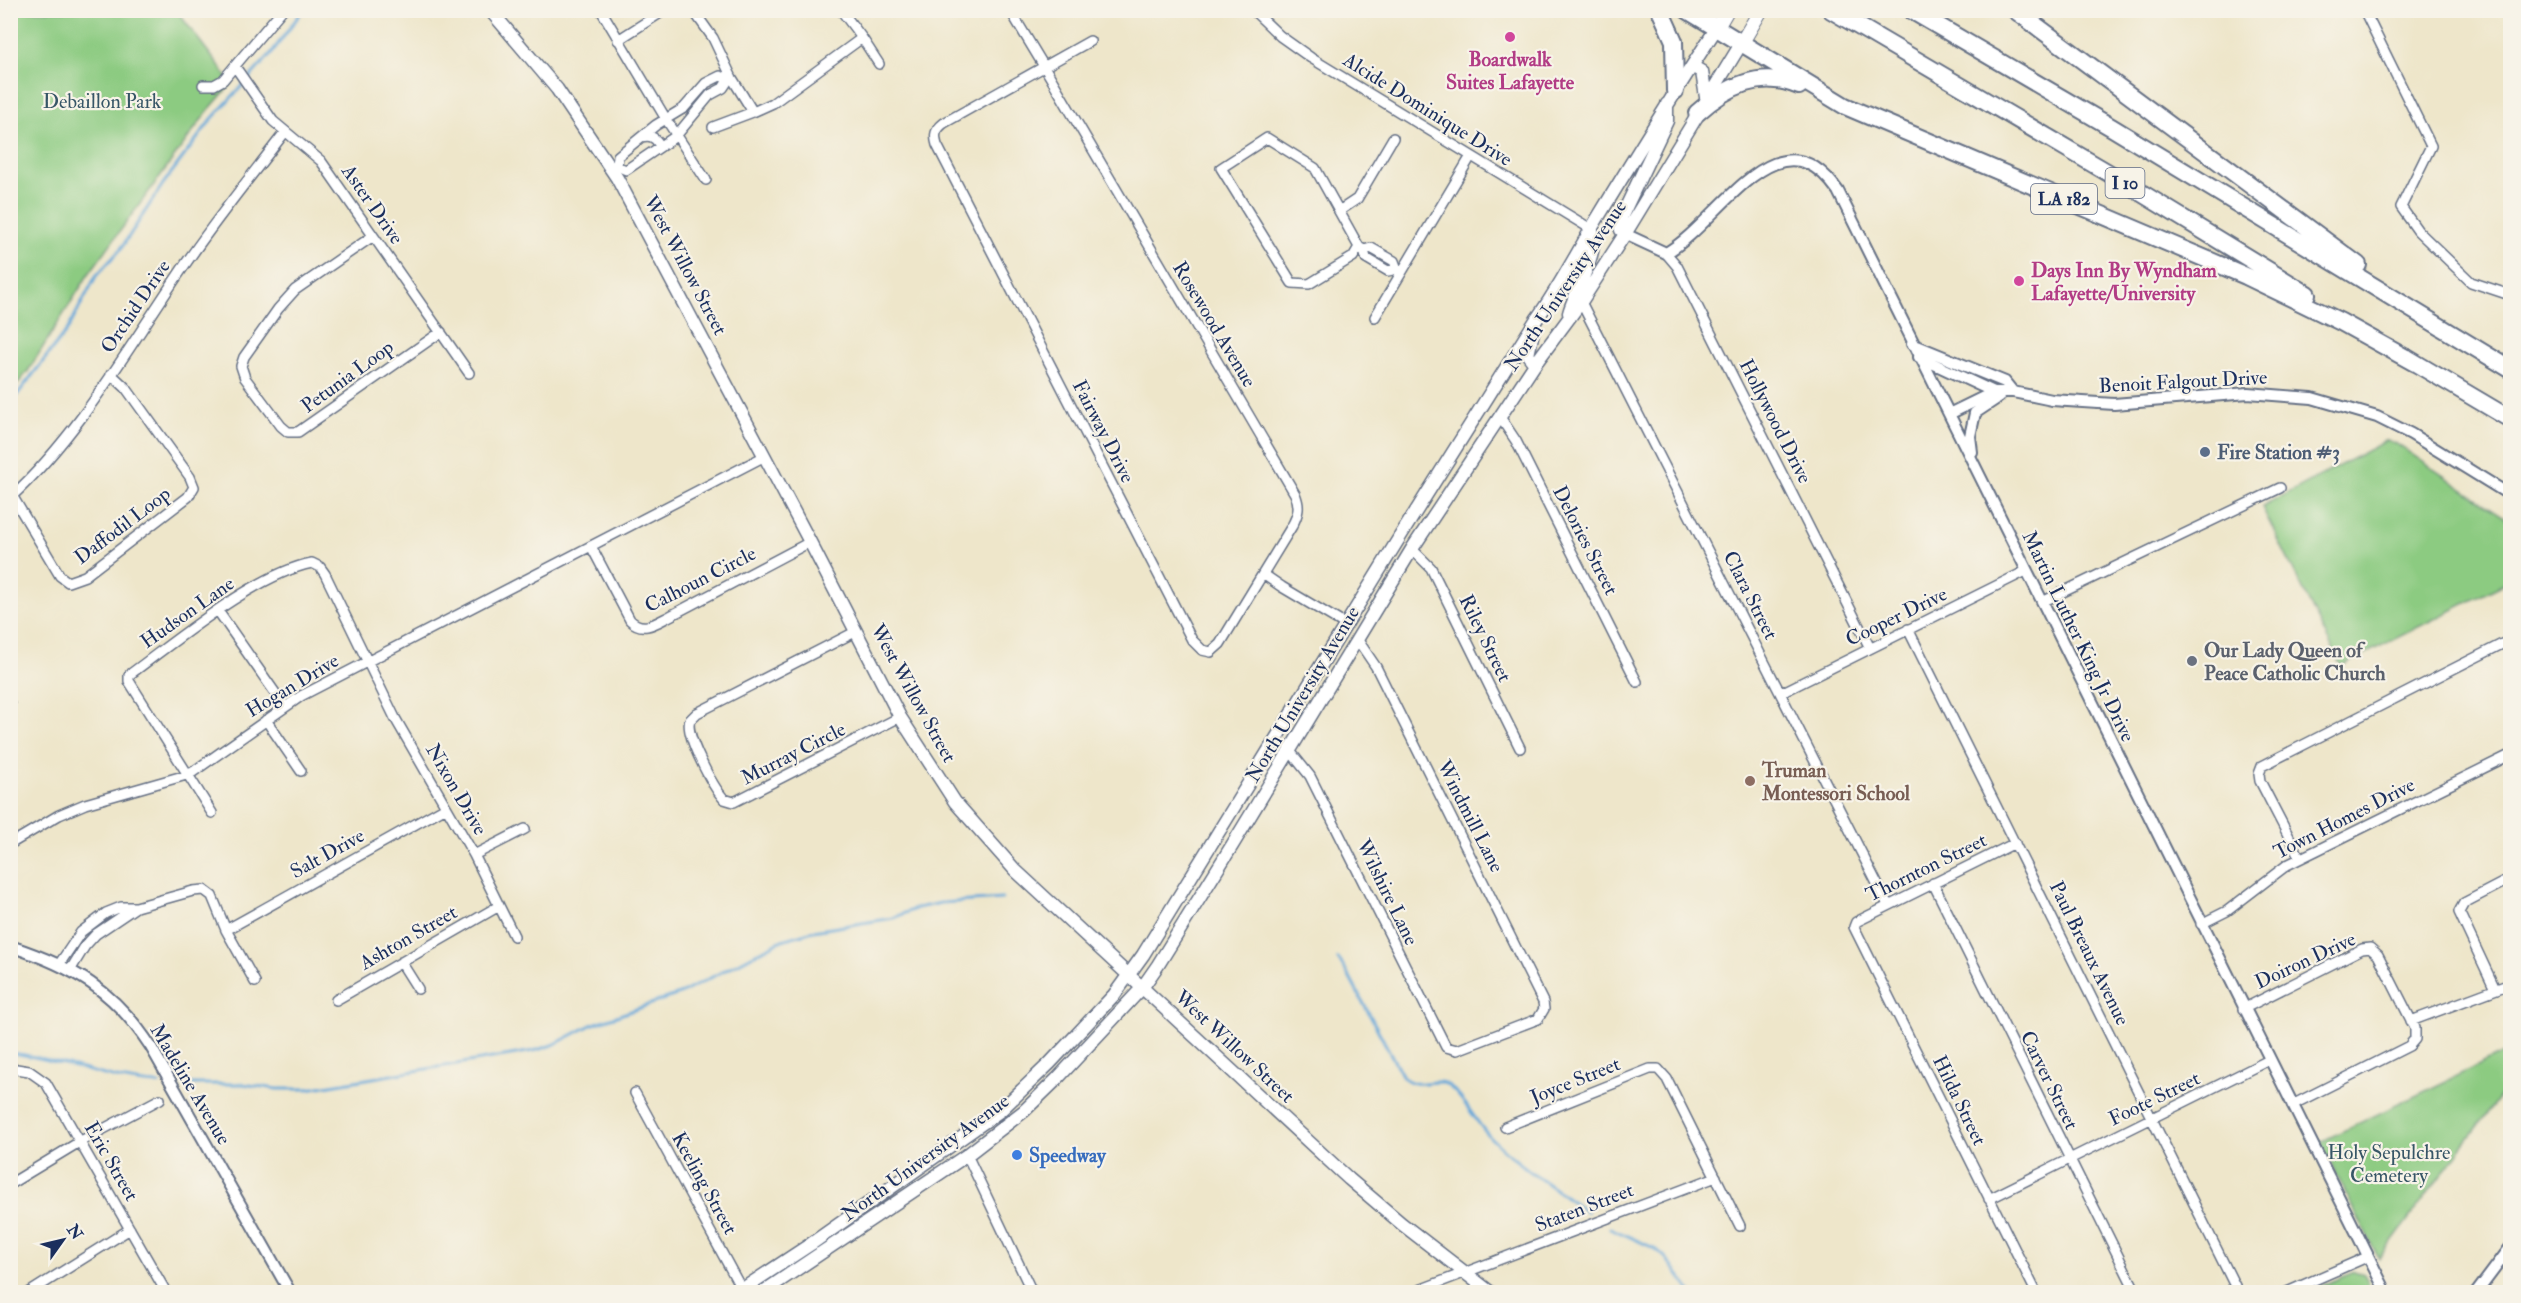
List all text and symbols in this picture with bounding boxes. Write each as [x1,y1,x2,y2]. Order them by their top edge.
marker: Boardwalk Suites Lafayette [1503,30,1517,44]
street label: Alcide Dominique Drive [1338,47,1517,172]
place label: Boardwalk Suites Lafayette [1446,47,1575,96]
park label: Debaillon Park [43,89,162,114]
street label: Aster Drive [335,159,409,249]
road number: I 10 [2106,168,2144,198]
road number: LA 182 [2031,184,2097,214]
street label: West Willow Street [638,190,733,340]
street label: North University Avenue [1499,195,1632,376]
street label: Orchid Drive [95,255,176,358]
street label: Rosewood Avenue [1167,257,1262,392]
place label: Days Inn By Wyndham Lafayette/University [2031,258,2217,307]
marker: Days Inn By Wyndham Lafayette/University [2012,274,2026,288]
street label: Petunia Loop [296,334,399,419]
street label: Hollywood Drive [1734,355,1818,487]
street label: Benoit Falgout Drive [2098,365,2268,398]
street label: Fairway Drive [1067,376,1140,487]
place label: Fire Station #3 [2217,440,2340,465]
marker: Fire Station #3 [2198,445,2212,459]
street label: Daffodil Loop [69,481,176,570]
street label: Delories Street [1547,481,1624,600]
street label: Martin Luther King Jr Drive [2017,527,2141,746]
street label: Calhoun Circle [640,541,760,618]
street label: Clara Street [1718,547,1784,644]
street label: Hudson Lane [136,571,239,654]
street label: Cooper Drive [1841,581,1951,653]
street label: Riley Street [1454,590,1518,687]
street label: North University Avenue [1240,602,1365,787]
street label: West Willow Street [865,619,962,767]
place label: Our Lady Queen of Peace Catholic Church [2204,638,2386,686]
street label: Hogan Drive [241,648,343,723]
marker: Our Lady Queen of Peace Catholic Church [2185,654,2199,668]
street label: Murray Circle [737,716,850,790]
street label: Nixon Drive [420,739,493,840]
street label: Windmill Lane [1431,755,1509,876]
place label: Truman Montessori School [1761,758,1911,806]
street label: Town Homes Drive [2269,772,2419,865]
marker: Truman Montessori School [1743,774,1757,788]
street label: Salt Drive [286,823,369,884]
street label: Thornton Street [1862,827,1991,907]
street label: Wilshire Lane [1351,834,1424,949]
street label: Paul Breaux Avenue [2044,877,2135,1029]
street label: Ashton Street [354,899,462,976]
street label: Doiron Drive [2251,926,2360,995]
street label: West Willow Street [1169,984,1300,1109]
street label: Madeline Avenue [145,1019,237,1149]
street label: Carver Street [2015,1027,2084,1134]
street label: Joyce Street [1526,1051,1624,1110]
street label: Hilda Street [1927,1051,1992,1150]
street label: Foote Street [2104,1065,2204,1131]
street label: North University Avenue [837,1088,1014,1227]
street label: Eric Street [79,1117,145,1206]
street label: Keeling Street [666,1128,743,1239]
park label: Holy Sepulchre Cemetery [2328,1140,2450,1188]
place label: Speedway [1029,1143,1107,1169]
marker: Speedway [1010,1148,1024,1162]
street label: Staten Street [1531,1177,1637,1238]
north arrow [33,1210,93,1270]
text: N [62,1220,87,1244]

